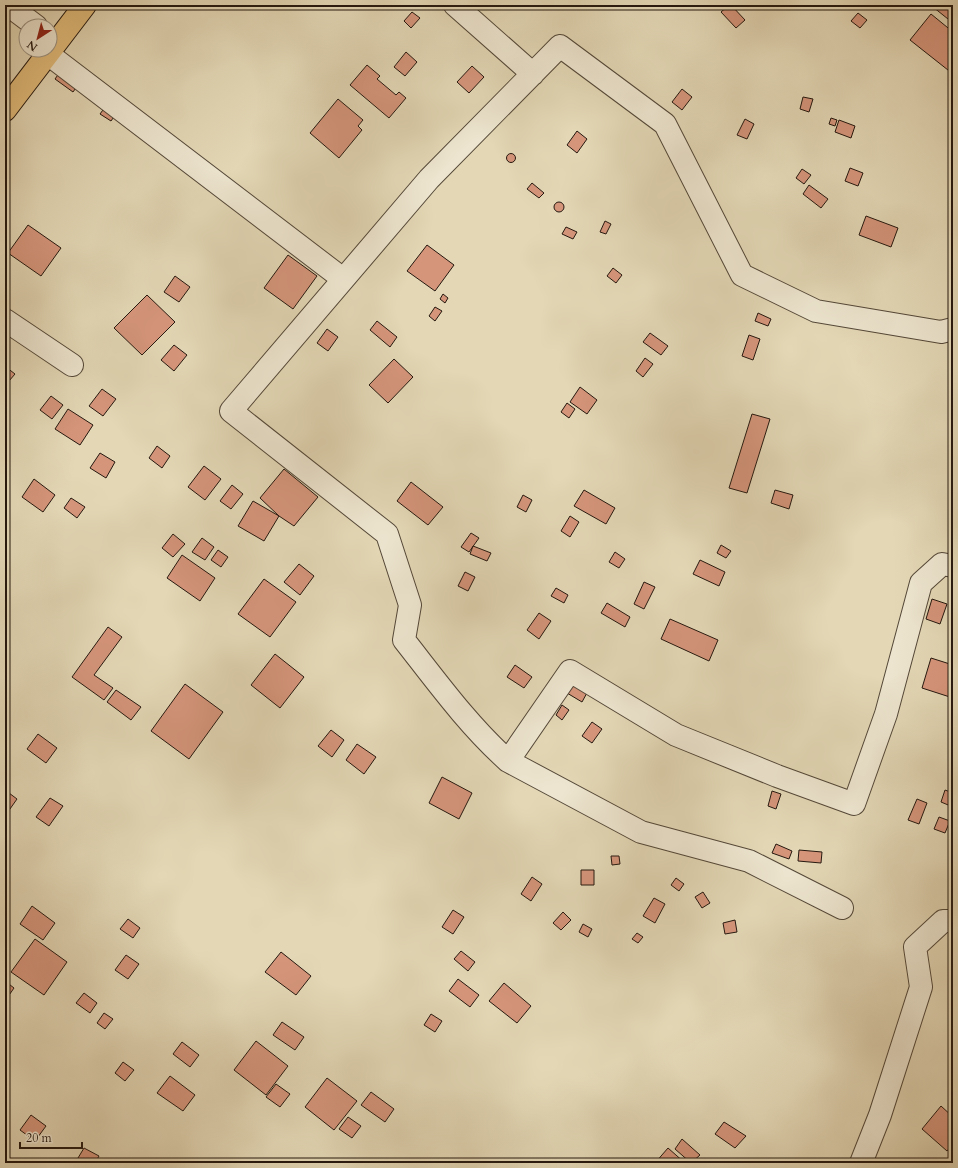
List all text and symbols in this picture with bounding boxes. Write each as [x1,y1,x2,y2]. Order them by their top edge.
north arrow [18,18,58,58]
text: N [24,37,41,55]
scale bar [20,1124,82,1150]
text: 20 m [26,1130,53,1146]

